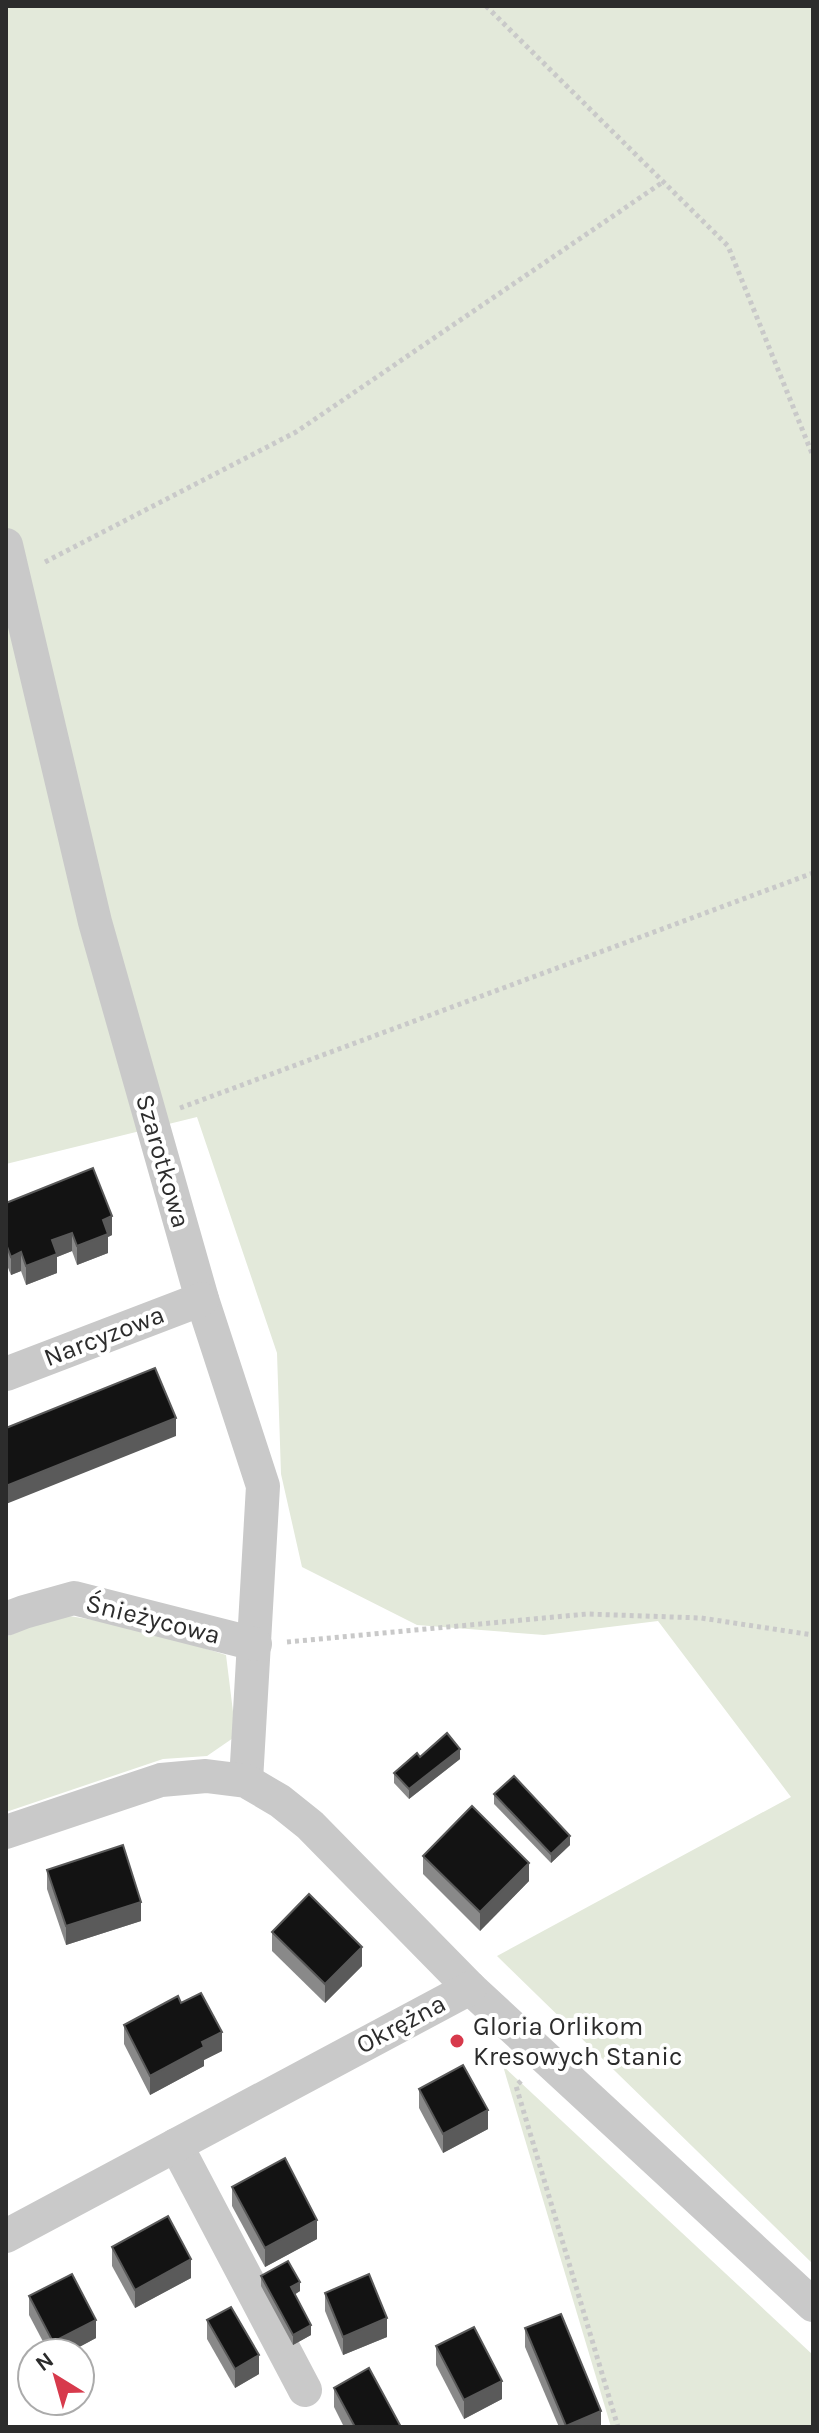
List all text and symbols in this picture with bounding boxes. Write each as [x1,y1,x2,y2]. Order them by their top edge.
street label: Szarotkowa [129,1091,197,1231]
street label: Narcyzowa [39,1299,169,1373]
street label: Śnieżycowa [82,1586,224,1651]
street label: Okrężna [351,1988,451,2060]
place label: Gloria Orlikom Kresowych Stanic [473,2011,682,2072]
marker: Gloria Orlikom Kresowych Stanic [448,2032,466,2050]
north arrow [16,2337,96,2417]
text: N [30,2347,59,2377]

